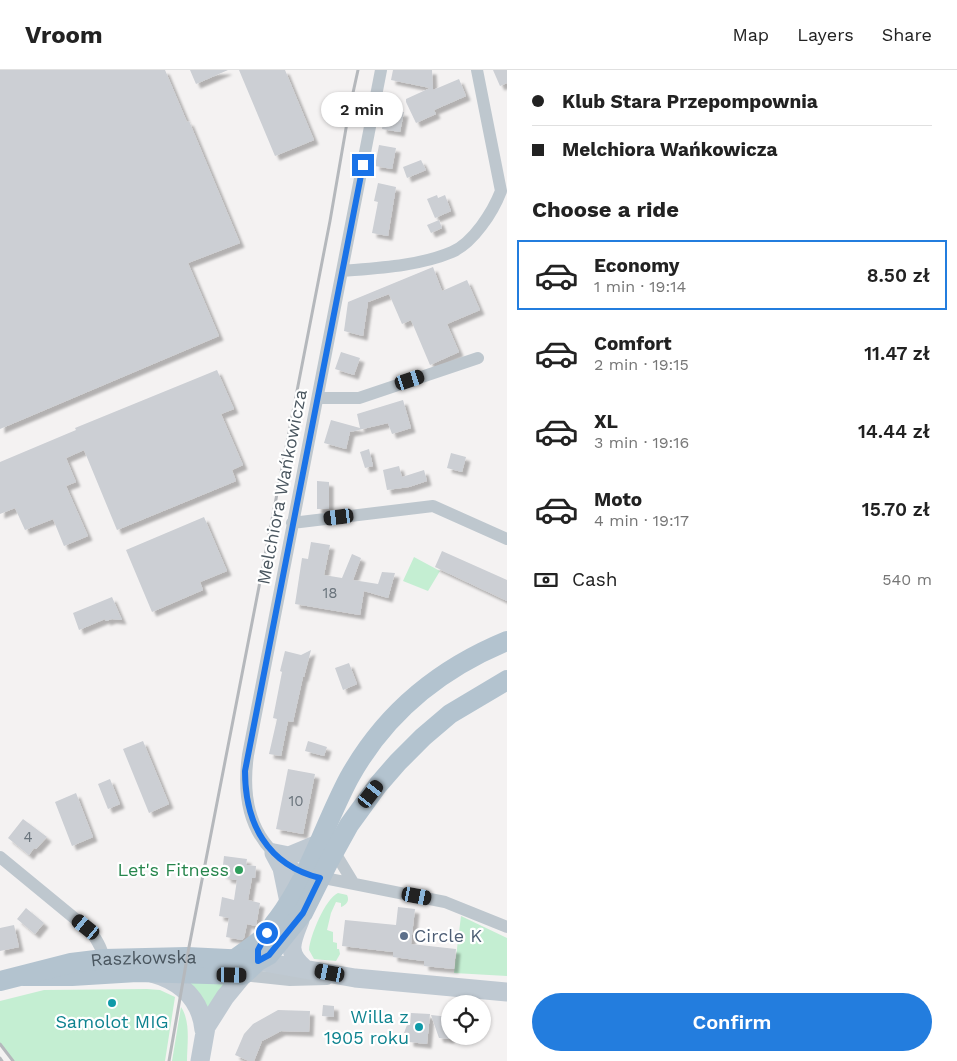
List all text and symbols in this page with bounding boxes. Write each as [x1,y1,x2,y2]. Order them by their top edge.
text: Vroom [25,21,103,49]
text: Map [732,24,769,45]
text: Layers [797,24,854,45]
text: Share [882,24,932,45]
text: Klub Stara Przepompownia [562,90,818,113]
callout: 2 min [322,92,404,128]
text: 2 min [340,100,384,119]
text: Melchiora Wańkowicza [562,138,778,161]
route end [352,154,374,176]
text: Choose a ride [532,197,679,222]
icon: car [534,253,579,298]
text: Economy [594,254,679,277]
text: 8.50 zł [867,264,930,287]
text: 1 min · 19:14 [594,277,686,296]
icon: car [534,331,579,376]
text: Comfort [594,332,672,355]
text: 11.47 zł [864,342,930,365]
text: 2 min · 19:15 [594,355,689,374]
car [393,368,426,392]
street label: Melchiora Wańkowicza [252,387,311,586]
icon: car [534,409,579,454]
text: XL [594,410,618,433]
text: 14.44 zł [858,420,930,443]
text: 3 min · 19:16 [594,433,689,452]
icon: car [534,487,579,532]
text: Moto [594,488,642,511]
text: 15.70 zł [862,498,930,521]
car [323,508,354,526]
text: 4 min · 19:17 [594,511,689,530]
icon: cash [532,566,560,594]
text: Cash [572,568,618,591]
text: 540 m [882,570,932,589]
house number: 18 [322,584,338,602]
car [355,778,386,810]
house number: 10 [288,792,304,810]
house number: 4 [23,828,33,846]
place label: Let's Fitness [117,859,229,880]
marker: Let's Fitness [233,864,245,876]
car [400,886,433,906]
car [69,912,102,942]
route start [256,922,278,944]
place label: Circle K [414,925,482,946]
marker: Circle K [398,930,410,942]
street label: Raszkowska [89,946,197,971]
car [313,963,346,983]
car [216,967,247,983]
button: Confirm [532,993,932,1051]
map controls [441,995,491,1045]
button: locate [441,995,491,1045]
marker: Samolot MIG [106,997,118,1009]
place label: Willa z 1905 roku [324,1006,409,1048]
place label: Samolot MIG [55,1011,169,1032]
marker: Willa z 1905 roku [413,1021,425,1033]

